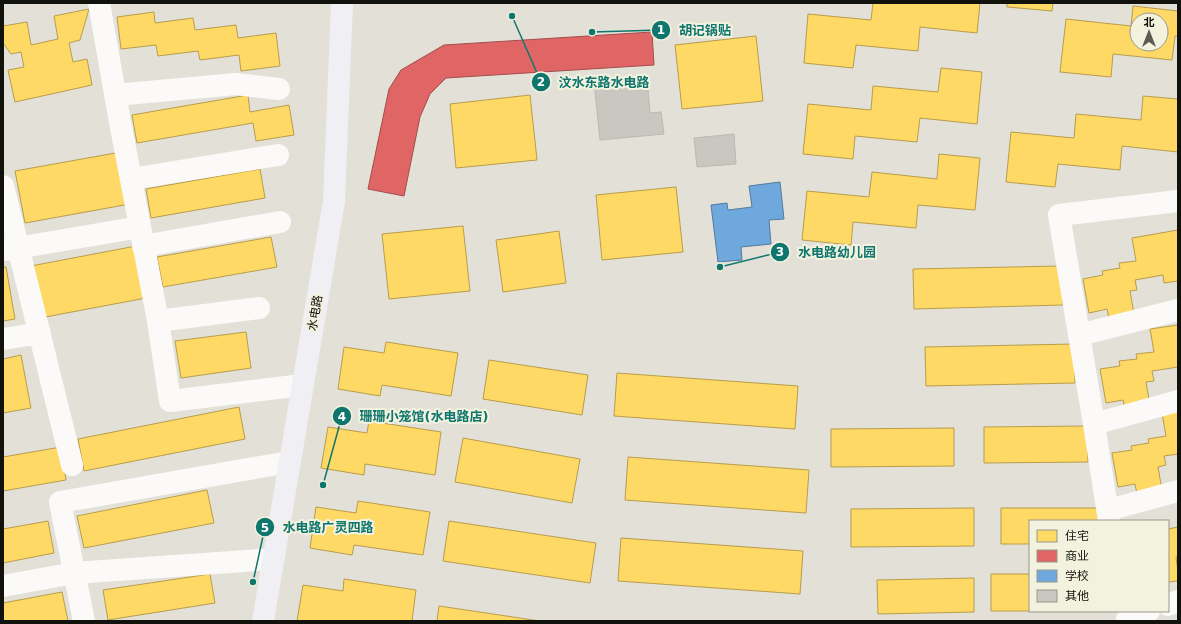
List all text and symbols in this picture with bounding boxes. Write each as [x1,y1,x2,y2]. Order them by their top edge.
north arrow [1129,12,1169,52]
text: 北 [1144,16,1155,29]
callout: 胡记锅贴 [651,18,739,43]
text: 1 [657,23,665,37]
text: 胡记锅贴 [679,23,731,38]
callout: 汶水东路水电路 [531,70,658,95]
text: 2 [537,75,545,89]
text: 汶水东路水电路 [558,75,650,90]
callout: 水电路幼儿园 [770,240,884,265]
text: 3 [776,245,784,259]
text: 水电路幼儿园 [798,245,876,260]
street label: 水电路 [305,294,325,332]
callout: 珊珊小笼馆(水电路店) [332,404,497,429]
text: 珊珊小笼馆(水电路店) [360,409,488,424]
text: 4 [338,410,346,424]
callout: 水电路广灵四路 [255,515,382,540]
text: 水电路广灵四路 [282,520,374,535]
legend [1029,520,1169,612]
text: 5 [261,521,269,535]
text: 住宅 [1065,529,1089,543]
text: 商业 [1065,549,1089,563]
text: 学校 [1065,569,1089,583]
text: 其他 [1065,589,1089,603]

